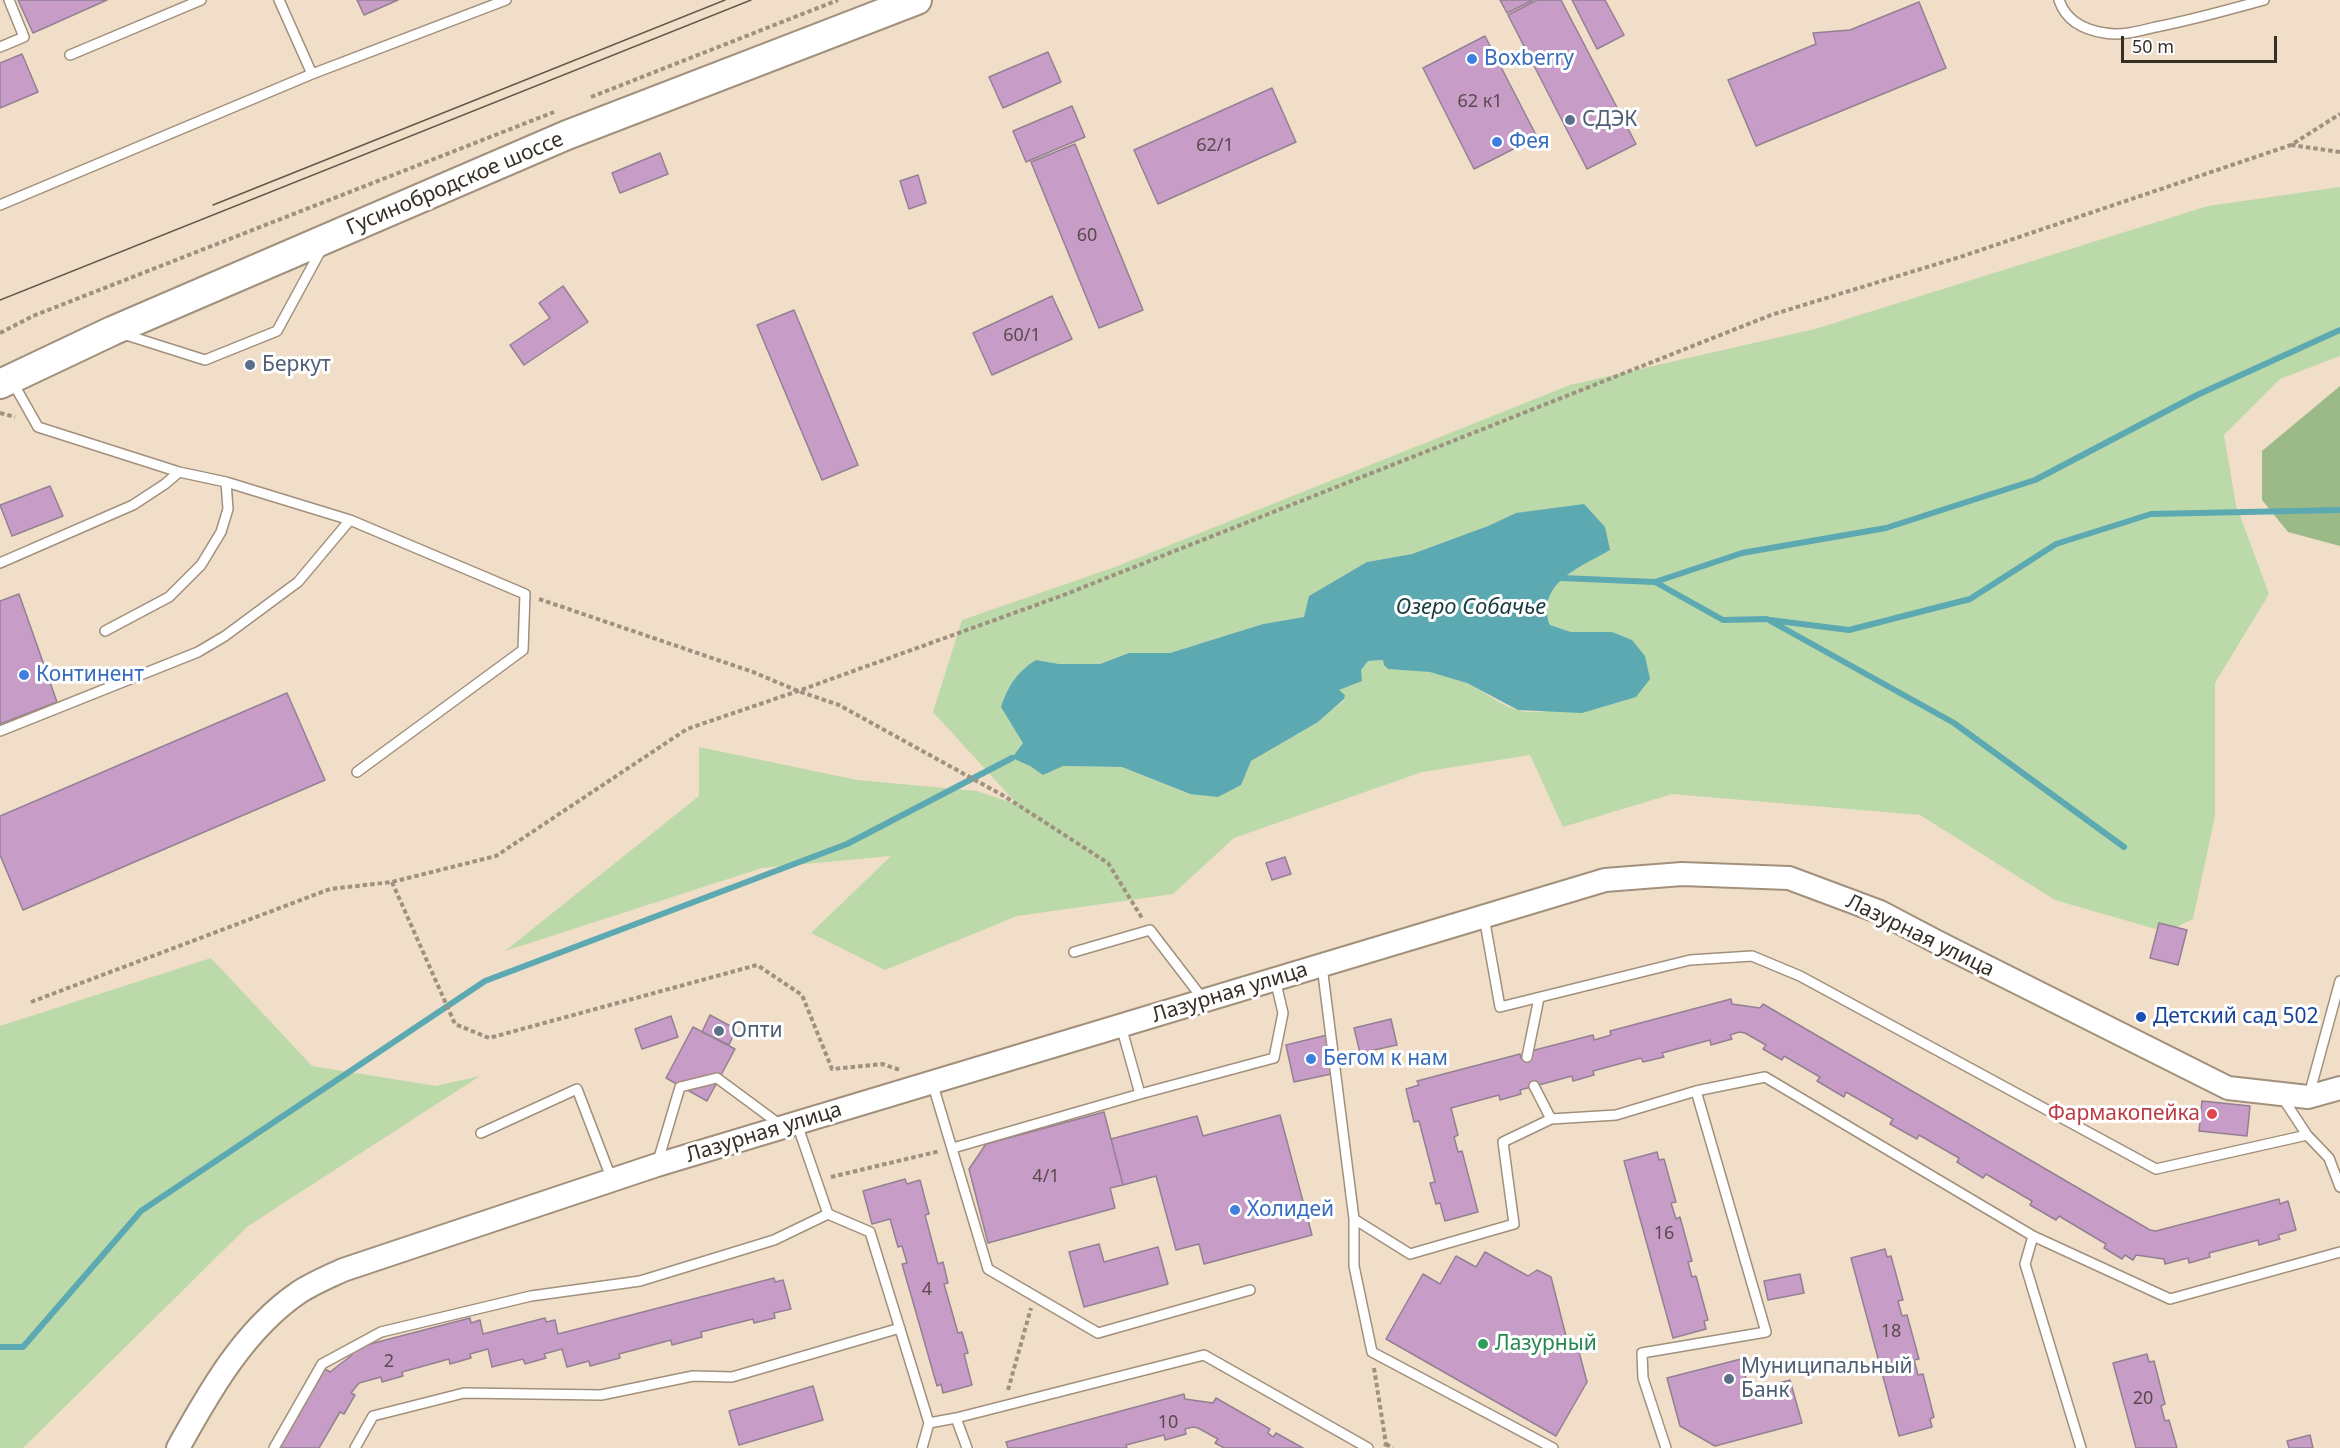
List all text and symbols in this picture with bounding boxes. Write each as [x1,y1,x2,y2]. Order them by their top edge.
scale bar [2124,24,2280,62]
text: 50 m [2132,34,2174,58]
place label: Boxberry [1484,46,1574,72]
marker: Boxberry [1465,52,1479,66]
house number: 62 к1 [1457,91,1503,113]
place label: СДЭК [1582,107,1637,133]
marker: СДЭК [1563,113,1577,127]
street label: Гусинобродское шоссе [343,127,567,241]
place label: Фея [1509,129,1550,155]
house number: 62/1 [1196,135,1234,157]
marker: Фея [1490,135,1504,149]
house number: 60 [1077,225,1097,247]
house number: 60/1 [1003,325,1041,347]
place label: Беркут [262,352,331,378]
marker: Беркут [243,358,257,372]
water label: Озеро Собачье [1396,595,1546,621]
place label: Континент [36,662,144,688]
marker: Континент [17,668,31,682]
street label: Лазурная улица [1842,889,1998,983]
street label: Лазурная улица [1149,957,1311,1029]
place label: Детский сад 502 [2153,1004,2319,1030]
marker: Детский сад 502 [2134,1010,2148,1024]
place label: Опти [731,1018,783,1044]
marker: Опти [712,1024,726,1038]
place label: Бегом к нам [1323,1046,1448,1072]
marker: Бегом к нам [1304,1052,1318,1066]
street label: Лазурная улица [683,1097,845,1169]
place label: Фармакопейка [2048,1101,2200,1127]
marker: Фармакопейка [2205,1107,2219,1121]
house number: 4/1 [1032,1166,1060,1188]
place label: Холидей [1247,1197,1334,1223]
marker: Холидей [1228,1203,1242,1217]
house number: 16 [1654,1223,1674,1245]
house number: 4 [922,1279,932,1301]
house number: 18 [1881,1321,1901,1343]
place label: Лазурный [1495,1331,1597,1357]
marker: Лазурный [1476,1337,1490,1351]
house number: 2 [384,1351,394,1373]
place label: Муниципальный Банк [1741,1354,1913,1404]
marker: Муниципальный Банк [1722,1372,1736,1386]
house number: 20 [2133,1388,2153,1410]
house number: 10 [1158,1412,1178,1434]

